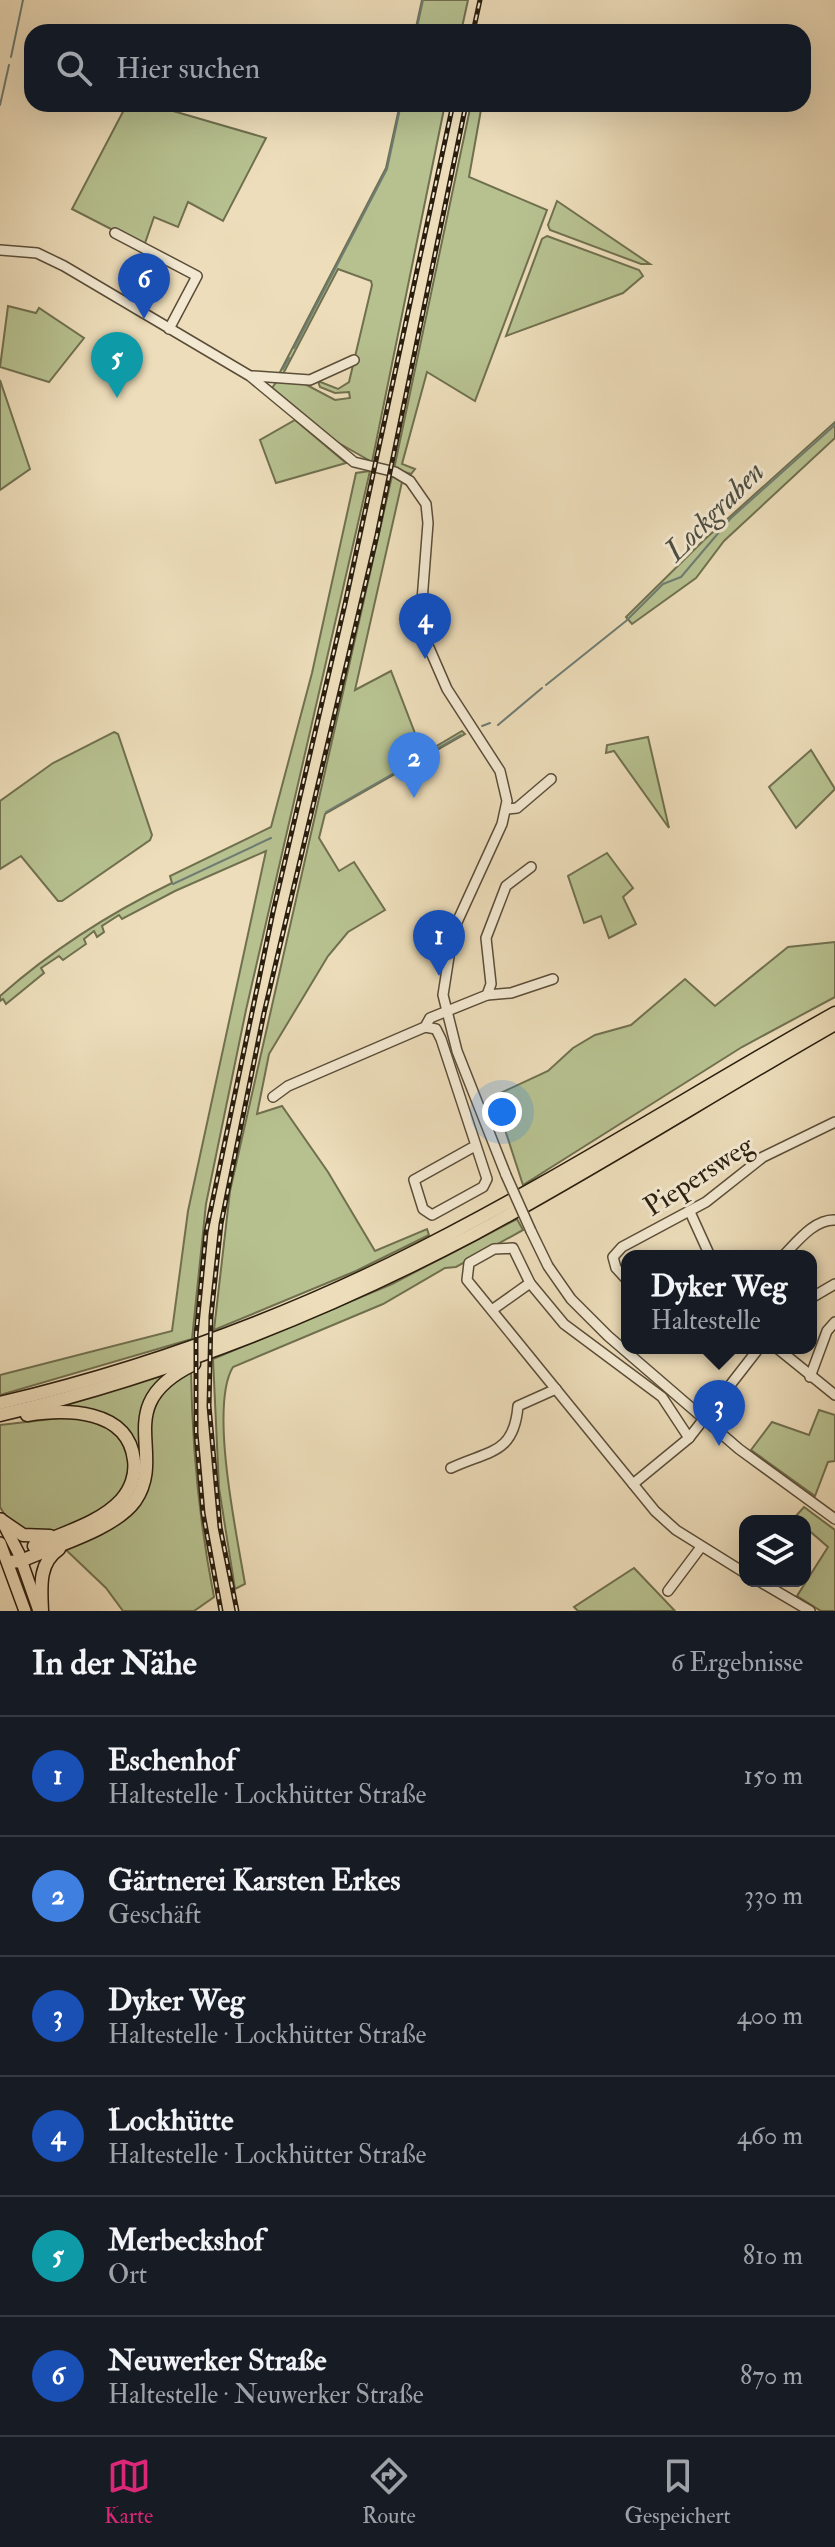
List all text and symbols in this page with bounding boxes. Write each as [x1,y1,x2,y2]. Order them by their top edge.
search box [24,24,811,112]
icon: search [52,46,96,90]
text: Hier suchen [116,50,260,87]
pin: 6 [118,253,170,319]
pin: 5 [91,332,143,398]
water label: Lockgraben [656,454,772,570]
pin: 4 [399,593,451,659]
pin: 2 [388,732,440,798]
pin: 1 [413,910,465,976]
your location [482,1092,522,1132]
street label: Piepersweg [637,1127,761,1225]
popup [621,1250,817,1354]
text: Dyker Weg [651,1268,787,1305]
text: Haltestelle [651,1305,761,1337]
pin: 3 [693,1380,745,1446]
map controls [739,1515,811,1587]
button: layers [739,1515,811,1587]
text: In der Nähe [32,1642,197,1685]
text: 6 Ergebnisse [671,1647,803,1679]
text: Eschenhof [108,1742,236,1779]
text: 1 [53,1760,63,1792]
text: 150 m [744,1760,803,1792]
text: Haltestelle · Lockhütter Straße [108,1779,426,1811]
text: Gärtnerei Karsten Erkes [108,1862,401,1899]
text: 2 [51,1880,65,1912]
text: 330 m [744,1880,803,1912]
text: Geschäft [108,1899,201,1931]
text: Dyker Weg [108,1982,245,2019]
text: 3 [53,2000,63,2032]
text: 400 m [737,2000,803,2032]
text: Haltestelle · Lockhütter Straße [108,2019,426,2051]
text: Lockhütte [108,2102,234,2139]
text: 4 [51,2120,65,2152]
text: 460 m [737,2120,803,2152]
text: Haltestelle · Lockhütter Straße [108,2139,426,2171]
text: Merbeckshof [108,2222,264,2259]
text: 5 [52,2240,64,2272]
text: 810 m [743,2240,803,2272]
text: Ort [108,2259,147,2291]
text: Neuwerker Straße [108,2342,327,2379]
text: 6 [51,2360,65,2392]
text: 870 m [740,2360,803,2392]
text: Haltestelle · Neuwerker Straße [108,2379,424,2411]
tab: Karte [104,2454,153,2530]
tab: Route [362,2454,416,2530]
tab: Gespeichert [624,2454,731,2530]

